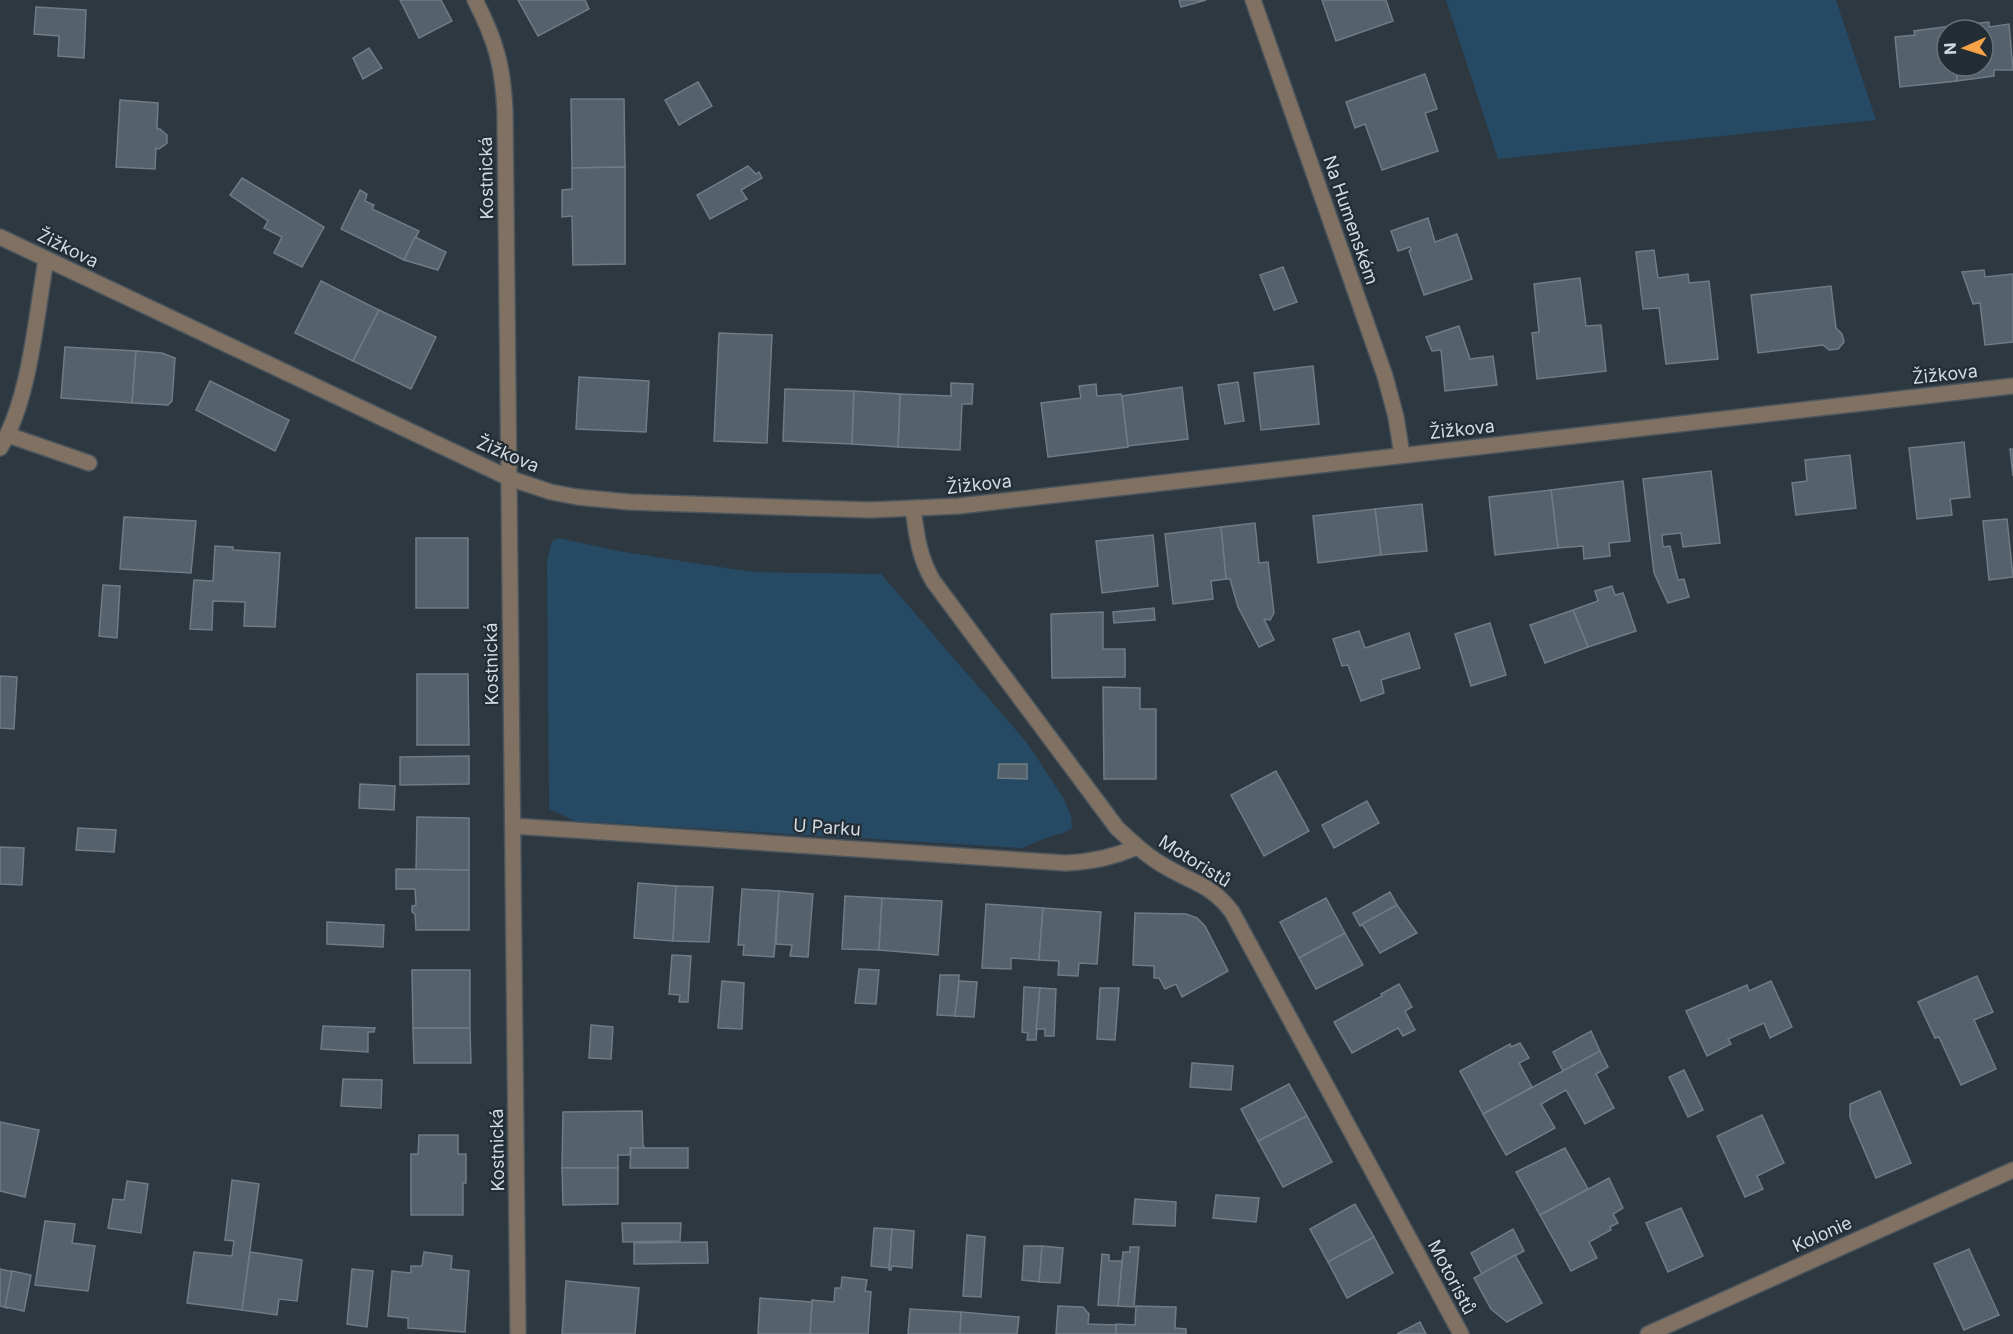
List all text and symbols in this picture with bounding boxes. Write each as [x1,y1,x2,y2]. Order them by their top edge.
north arrow [1935,18,1995,78]
text: N [1940,42,1960,55]
street label: Kostnická [475,136,497,220]
street label: Na Humenském [1319,153,1383,287]
street label: Žižkova [34,223,103,272]
street label: Žižkova [1911,359,1979,388]
street label: Žižkova [1428,414,1496,443]
street label: Žižkova [474,431,543,476]
street label: Žižkova [945,469,1013,498]
street label: Kostnická [480,622,502,706]
street label: U Parku [793,814,861,840]
street label: Motoristů [1155,831,1235,891]
street label: Kostnická [486,1108,508,1192]
street label: Kolonie [1789,1212,1855,1256]
street label: Motoristů [1424,1236,1480,1318]

